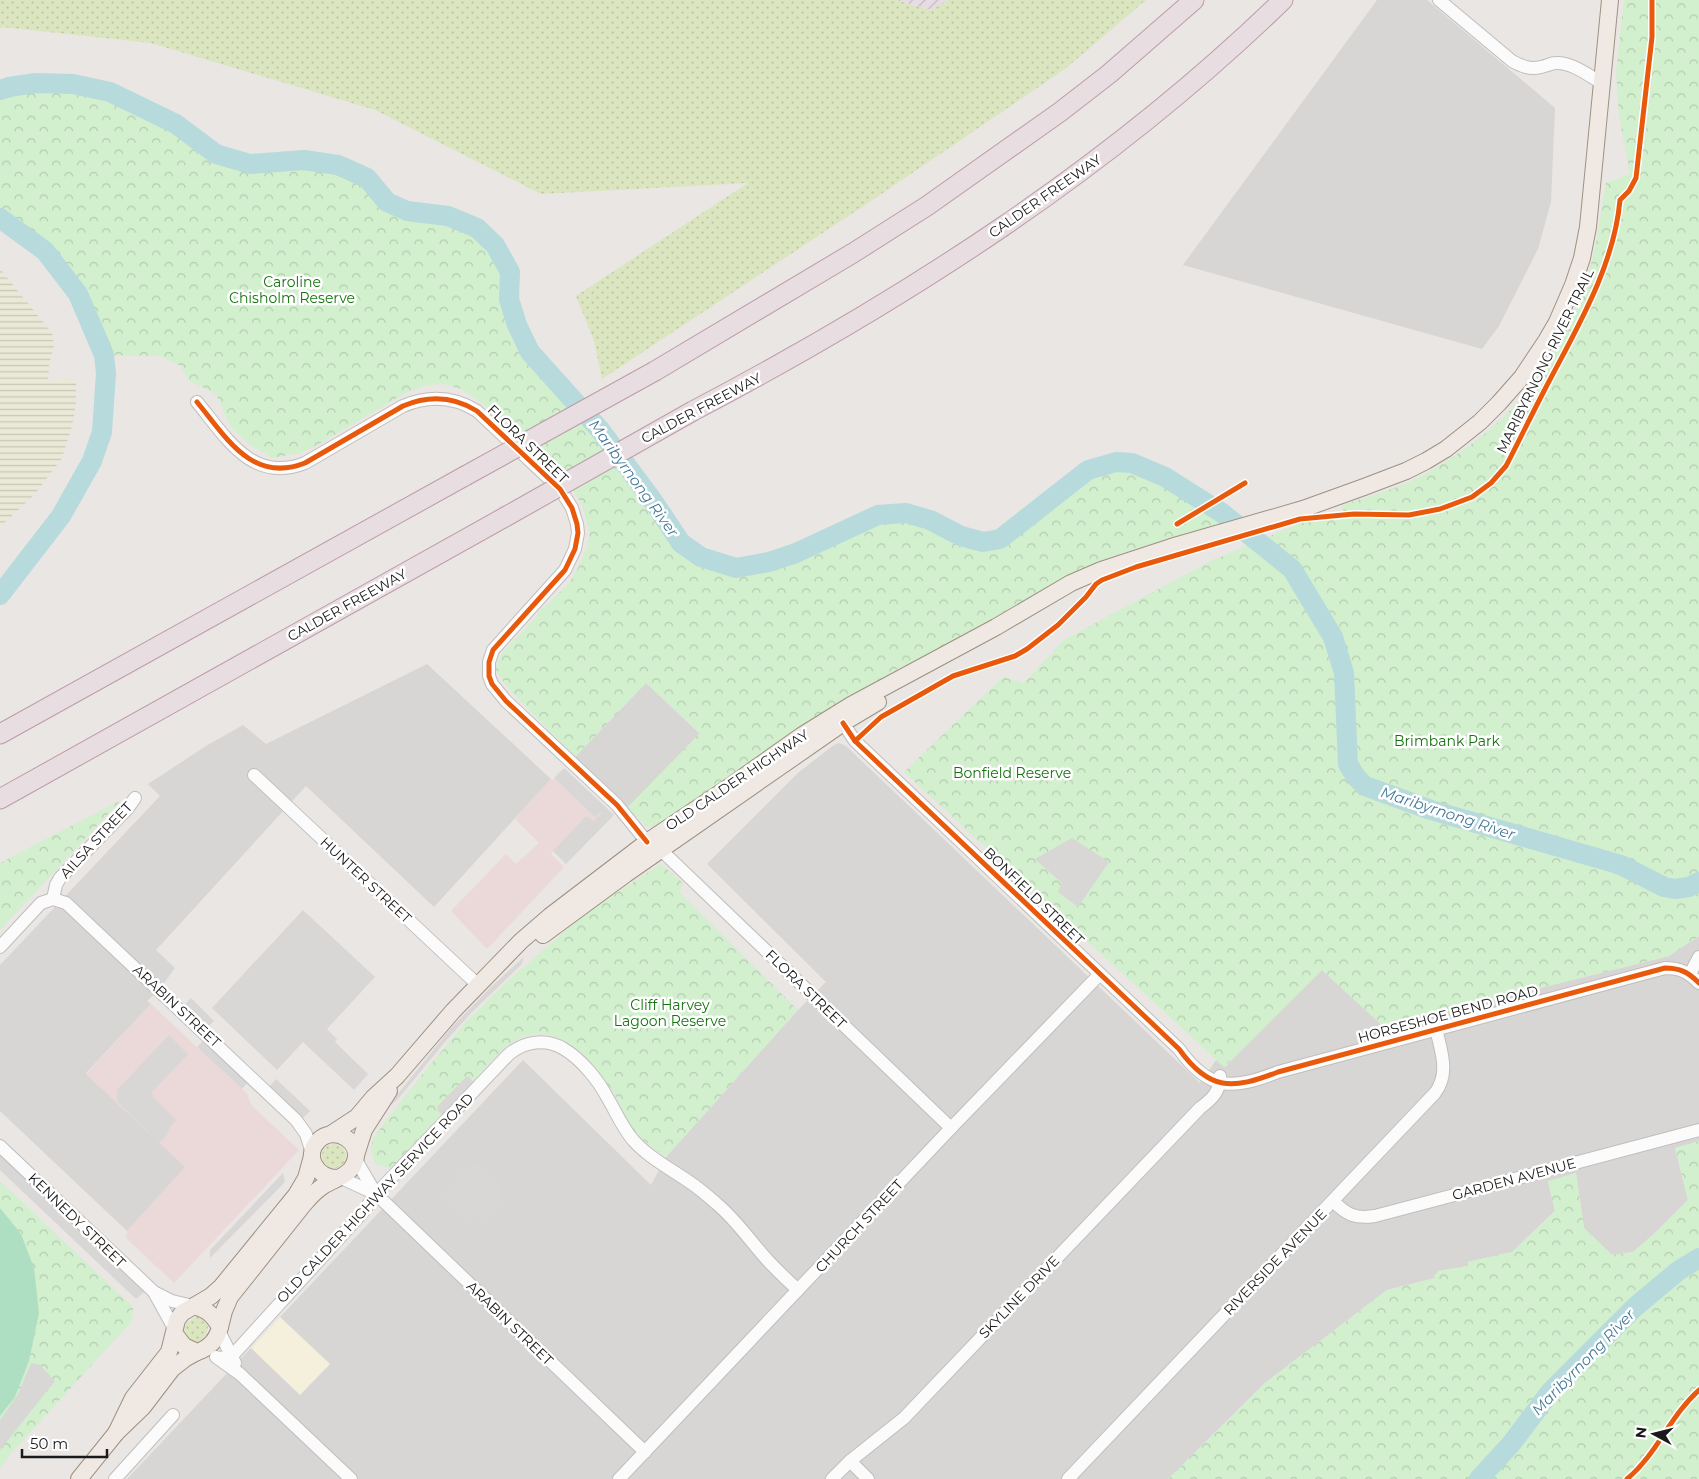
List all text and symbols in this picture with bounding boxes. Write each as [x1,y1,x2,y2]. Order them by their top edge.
street label: CALDER FREEWAY [985,150,1105,242]
street label: MARIBYRNONG RIVER TRAIL [1492,265,1598,456]
park label: Caroline Chisholm Reserve [229,273,355,307]
street label: CALDER FREEWAY [638,369,764,447]
street label: FLORA STREET [484,401,572,487]
water label: Maribyrnong River [585,416,683,541]
street label: CALDER FREEWAY [284,565,410,645]
street label: OLD CALDER HIGHWAY [662,725,812,835]
park label: Brimbank Park [1394,732,1501,750]
park label: Bonfield Reserve [953,764,1071,782]
water label: Maribyrnong River [1378,782,1519,844]
street label: AILSA STREET [56,798,136,882]
street label: HUNTER STREET [317,833,415,927]
street label: BONFIELD STREET [980,843,1088,949]
street label: FLORA STREET [762,946,850,1032]
street label: ARABIN STREET [129,961,225,1051]
street label: HORSESHOE BEND ROAD [1356,981,1540,1047]
park label: Cliff Harvey Lagoon Reserve [614,996,726,1030]
street label: OLD CALDER HIGHWAY SERVICE ROAD [273,1089,477,1307]
street label: GARDEN AVENUE [1450,1154,1578,1204]
street label: KENNEDY STREET [25,1169,129,1271]
street label: CHURCH STREET [811,1176,907,1276]
street label: RIVERSIDE AVENUE [1220,1205,1330,1319]
street label: SKYLINE DRIVE [975,1252,1063,1342]
street label: ARABIN STREET [463,1277,557,1369]
water label: Maribyrnong River [1527,1304,1639,1419]
north arrow [1629,1409,1679,1459]
scale bar [22,1426,108,1458]
text: N [1631,1426,1651,1439]
text: 50 m [30,1434,68,1453]

